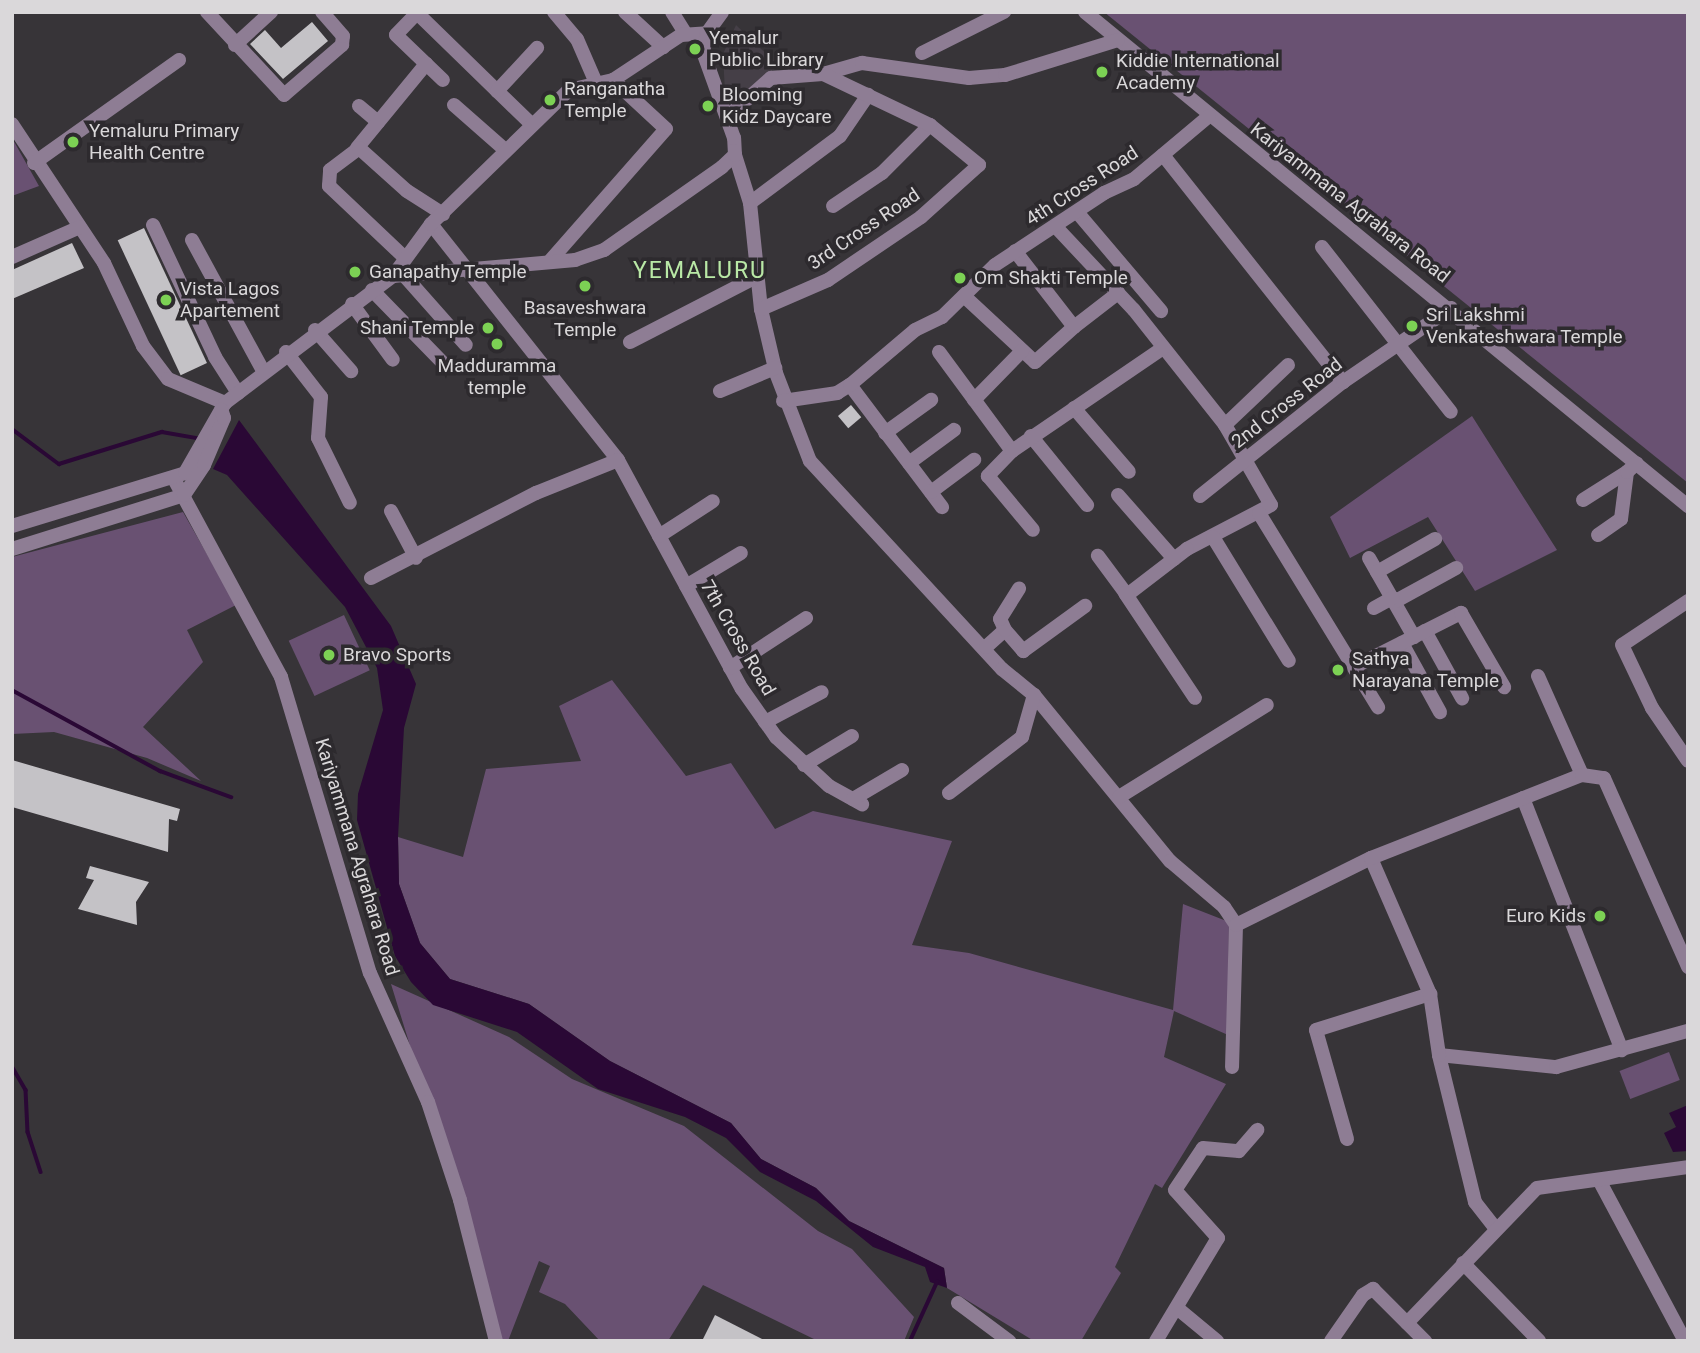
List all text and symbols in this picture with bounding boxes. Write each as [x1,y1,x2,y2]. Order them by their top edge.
place label: Yemalur Public Library [709,27,824,71]
marker: Yemalur Public Library [687,41,703,57]
place label: Kiddie International Academy [1116,50,1280,94]
marker: Kiddie International Academy [1094,64,1110,80]
place label: Ranganatha Temple [564,78,665,122]
place label: Blooming Kidz Daycare [722,84,832,128]
marker: Ranganatha Temple [542,92,558,108]
marker: Blooming Kidz Daycare [700,98,716,114]
street label: Kariyammana Agrahara Road [1246,118,1454,288]
place label: Yemaluru Primary Health Centre [89,120,239,164]
marker: Yemaluru Primary Health Centre [63,132,83,152]
street label: 4th Cross Road [1022,141,1142,231]
street label: 3rd Cross Road [804,183,924,275]
district label: YEMALURU [634,257,766,285]
place label: Ganapathy Temple [369,261,527,283]
marker: Ganapathy Temple [347,264,363,280]
place label: Om Shakti Temple [974,267,1128,289]
marker: Om Shakti Temple [952,270,968,286]
place label: Vista Lagos Apartement [180,278,280,322]
marker: Basaveshwara Temple [577,278,593,294]
marker: Vista Lagos Apartement [158,292,174,308]
place label: Basaveshwara Temple [524,297,646,341]
place label: Sri Lakshmi Venkateshwara Temple [1426,304,1623,348]
place label: Shani Temple [360,317,474,339]
marker: Sri Lakshmi Venkateshwara Temple [1404,318,1420,334]
marker: Shani Temple [480,320,496,336]
marker: Madduramma temple [489,336,505,352]
street label: 2nd Cross Road [1227,353,1347,453]
place label: Madduramma temple [438,355,556,399]
street label: 7th Cross Road [696,576,780,700]
place label: Bravo Sports [343,644,451,666]
marker: Bravo Sports [321,647,337,663]
place label: Sathya Narayana Temple [1352,648,1499,692]
marker: Sathya Narayana Temple [1330,662,1346,678]
street label: Kariyammana Agrahara Road [310,736,404,978]
place label: Euro Kids [1506,905,1586,927]
marker: Euro Kids [1592,908,1608,924]

